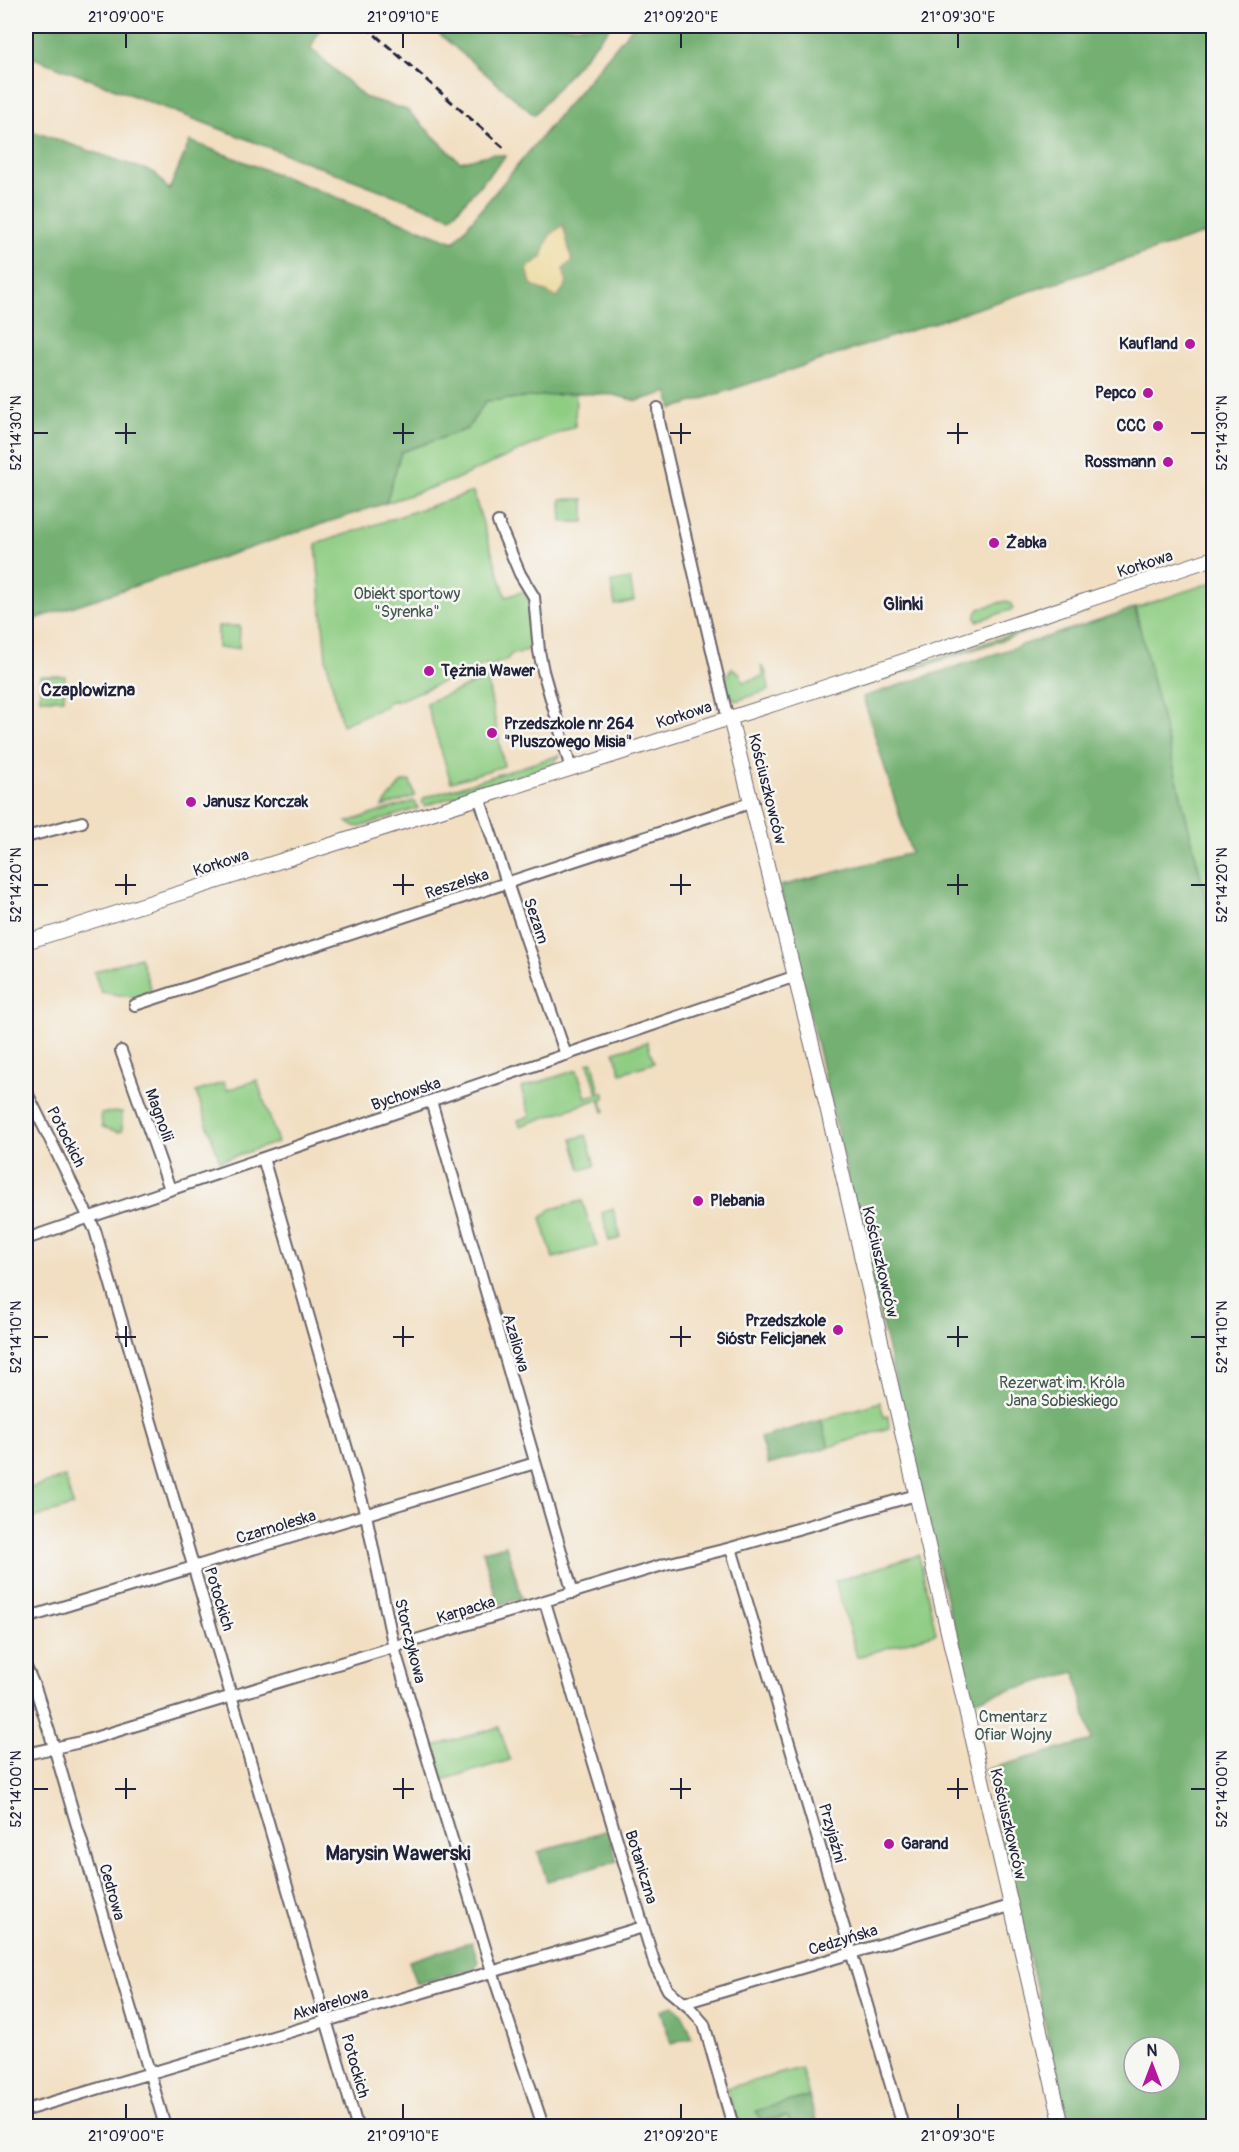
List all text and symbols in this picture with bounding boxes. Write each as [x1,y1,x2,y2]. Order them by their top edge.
text: 21°09'00"E [88,8,164,27]
text: 21°09'10"E [367,8,439,27]
text: 21°09'20"E [644,8,718,27]
text: 21°09'30"E [921,8,995,27]
place label: Kaufland [1119,334,1178,354]
marker: Kaufland [1183,337,1197,351]
place label: Pepco [1095,383,1136,403]
marker: Pepco [1141,386,1155,400]
text: 52°14'30"N [7,395,26,471]
text: 52°14'30"N [1213,395,1232,471]
place label: CCC [1116,416,1146,436]
marker: CCC [1151,419,1165,433]
place label: Rossmann [1085,452,1156,472]
marker: Rossmann [1161,455,1175,469]
place label: Żabka [1006,533,1047,553]
marker: Żabka [987,536,1001,550]
street label: Korkowa [1115,546,1175,582]
park label: Obiekt sportowy "Syrenka" [354,584,461,622]
district label: Glinki [883,593,923,616]
place label: Tężnia Wawer [440,661,535,681]
marker: Tężnia Wawer [422,664,436,678]
district label: Czaplowizna [41,679,136,702]
street label: Korkowa [654,697,714,733]
place label: Przedszkole nr 264 "Pluszowego Misia" [504,714,635,752]
marker: Przedszkole nr 264 "Pluszowego Misia" [485,726,499,740]
street label: Kościuszkowców [744,732,790,847]
place label: Janusz Korczak [203,792,309,812]
marker: Janusz Korczak [184,795,198,809]
street label: Korkowa [191,845,251,881]
text: 52°14'20"N [7,847,26,923]
text: 52°14'20"N [1213,847,1232,923]
street label: Reszelska [423,864,491,904]
street label: Sezam [519,895,553,947]
street label: Bychowska [369,1073,443,1115]
street label: Magnolii [140,1086,178,1144]
street label: Potockich [42,1103,90,1171]
place label: Plebania [710,1191,765,1211]
marker: Plebania [691,1194,705,1208]
street label: Kościuszkowców [857,1204,903,1320]
text: 52°14'10"N [7,1301,26,1373]
text: 52°14'10"N [1213,1301,1232,1373]
place label: Przedszkole Sióstr Felicjanek [716,1311,827,1349]
street label: Azaliowa [498,1312,534,1374]
marker: Przedszkole Sióstr Felicjanek [831,1323,845,1337]
park label: Rezerwat im. Króla Jana Sobieskiego [999,1373,1125,1411]
street label: Czarnoleska [234,1505,318,1549]
street label: Potockich [200,1565,238,1633]
street label: Karpacka [434,1592,498,1628]
street label: Storczykowa [390,1597,430,1685]
park label: Cmentarz Ofiar Wojny [974,1707,1052,1745]
text: 52°14'00"N [7,1750,26,1828]
text: 52°14'00"N [1213,1750,1232,1828]
street label: Kościuszkowców [985,1766,1031,1882]
street label: Przyjaźni [814,1801,850,1865]
street label: Botaniczna [620,1828,662,1906]
place label: Garand [901,1834,949,1854]
marker: Garand [882,1837,896,1851]
district label: Marysin Wawerski [325,1841,471,1866]
street label: Cedrowa [94,1862,130,1922]
street label: Cedzyńska [806,1920,880,1960]
street label: Akwarelowa [289,1983,371,2025]
street label: Potockich [336,2032,374,2100]
north arrow [1122,2035,1182,2095]
text: N [1147,2041,1158,2061]
text: 21°09'00"E [88,2127,164,2146]
text: 21°09'10"E [367,2127,439,2146]
text: 21°09'20"E [644,2127,718,2146]
text: 21°09'30"E [921,2127,995,2146]

